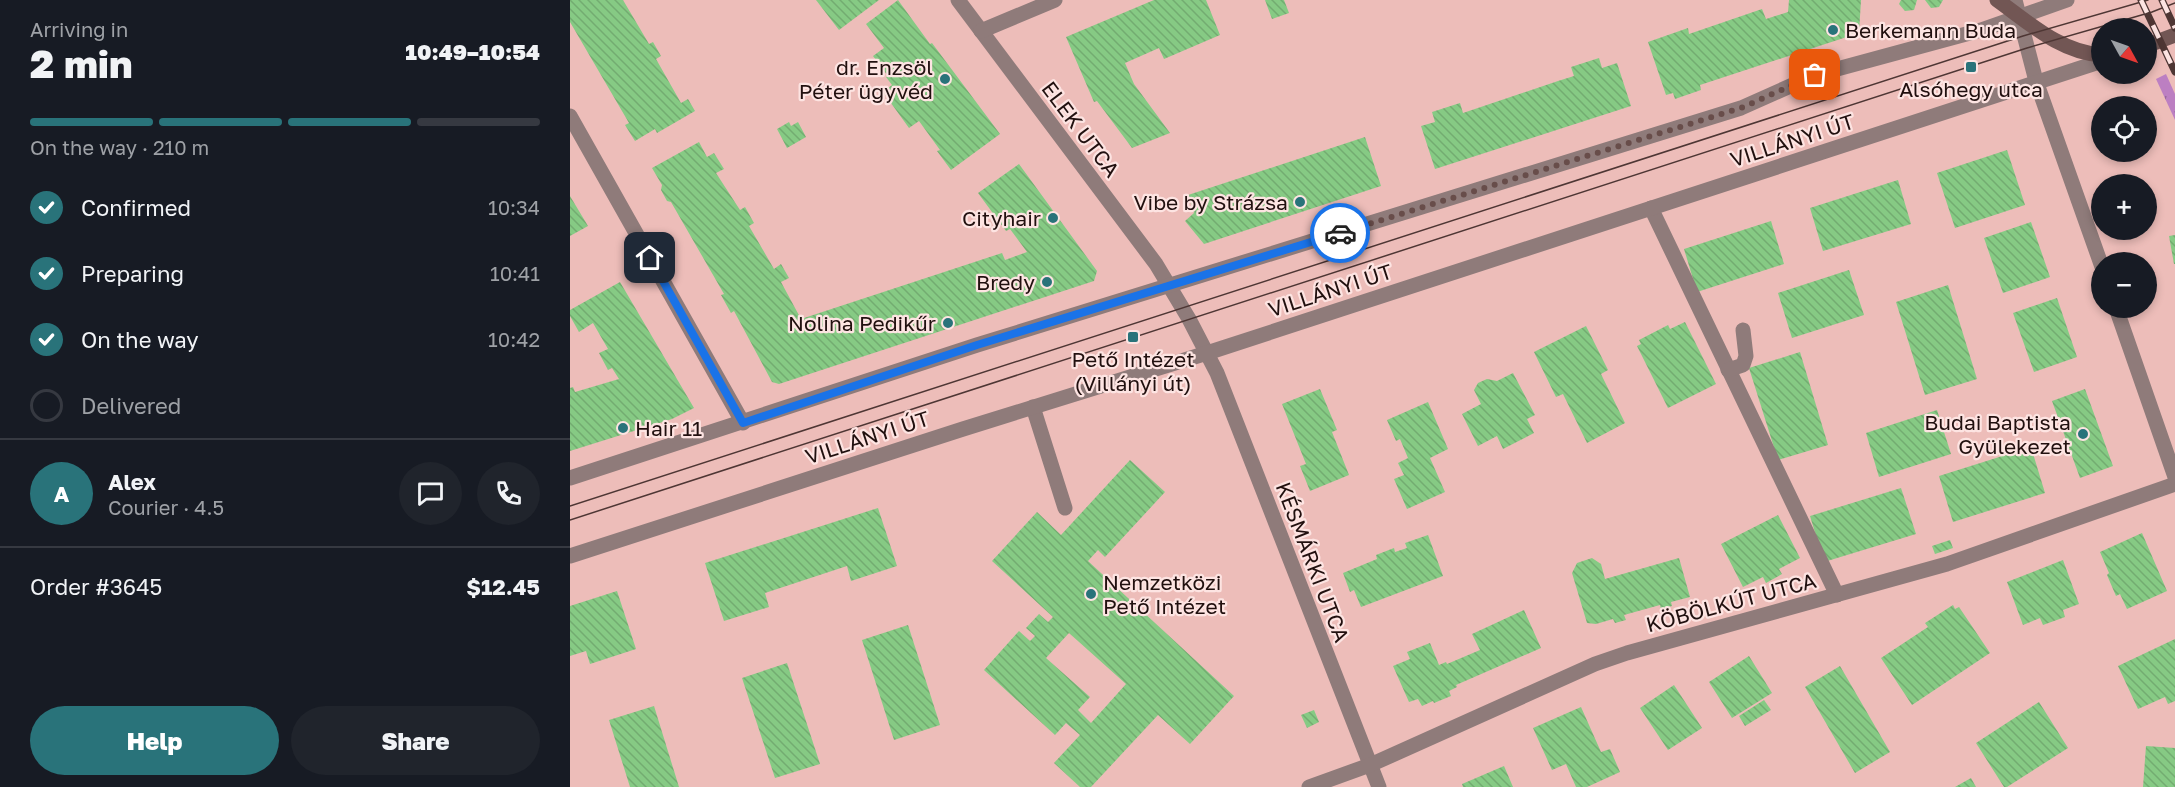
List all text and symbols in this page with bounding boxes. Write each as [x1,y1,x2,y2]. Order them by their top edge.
text: Arriving in [30,17,128,41]
place label: Berkemann Buda [1845,17,2016,43]
north arrow [2091,18,2157,84]
map controls [2091,18,2157,318]
marker: Berkemann Buda [1826,23,1840,37]
text: 10:49–10:54 [405,38,540,65]
text: 2 min [30,40,133,87]
pin [1789,49,1840,100]
place label: dr. Enzsöl Péter ügyvéd [799,54,933,104]
icon: bag [1798,58,1831,91]
marker: Alsóhegy utca [1964,60,1978,74]
marker: dr. Enzsöl Péter ügyvéd [938,72,952,86]
street label: ELEK UTCA [1037,76,1125,182]
place label: Alsóhegy utca [1899,76,2043,102]
button: locate [2091,96,2157,162]
street label: VILLÁNYI ÚT [1727,108,1857,172]
text: On the way · 210 m [30,135,209,159]
button: + [2091,174,2157,240]
place label: Vibe by Strázsa [1133,189,1288,215]
icon: check [30,191,63,224]
text: Confirmed [81,194,191,221]
text: 10:34 [488,195,540,219]
marker: Vibe by Strázsa [1293,195,1307,209]
courier [1310,203,1370,263]
place label: Cityhair [962,205,1041,231]
marker: Cityhair [1046,211,1060,225]
icon: car [1324,217,1357,250]
pin [624,232,675,283]
icon: home [633,241,666,274]
button: − [2091,252,2157,318]
icon: check [30,257,63,290]
street label: VILLÁNYI ÚT [1265,258,1395,322]
text: Preparing [81,260,184,287]
text: 10:41 [490,261,540,285]
place label: Bredy [976,269,1035,295]
marker: Bredy [1040,275,1054,289]
place label: Nolina Pedikűr [788,310,936,336]
marker: Nolina Pedikűr [941,316,955,330]
icon: check [30,323,63,356]
text: On the way [81,326,199,353]
text: 10:42 [488,327,540,351]
marker: Pető Intézet (Villányi út) [1126,330,1140,344]
place label: Pető Intézet (Villányi út) [1071,346,1195,396]
text: Delivered [81,392,181,419]
street label: VILLÁNYI ÚT [802,405,932,469]
place label: Budai Baptista Gyülekezet [1924,409,2071,459]
place label: Hair 11 [635,415,702,441]
marker: Hair 11 [616,421,630,435]
marker: Budai Baptista Gyülekezet [2076,427,2090,441]
button: chat [399,462,462,525]
button: phone [477,462,540,525]
text: Alex [108,468,156,495]
street label: KÉSMÁRKI UTCA [1271,478,1355,646]
text: A [54,480,69,507]
text: Courier · 4.5 [108,495,224,519]
street label: KÖBÖLKÚT UTCA [1643,567,1819,637]
place label: Nemzetközi Pető Intézet [1103,569,1226,619]
text: Order #3645 [30,573,162,600]
text: $12.45 [466,573,540,600]
marker: Nemzetközi Pető Intézet [1084,587,1098,601]
button: Help [30,706,279,775]
button: Share [291,706,540,775]

